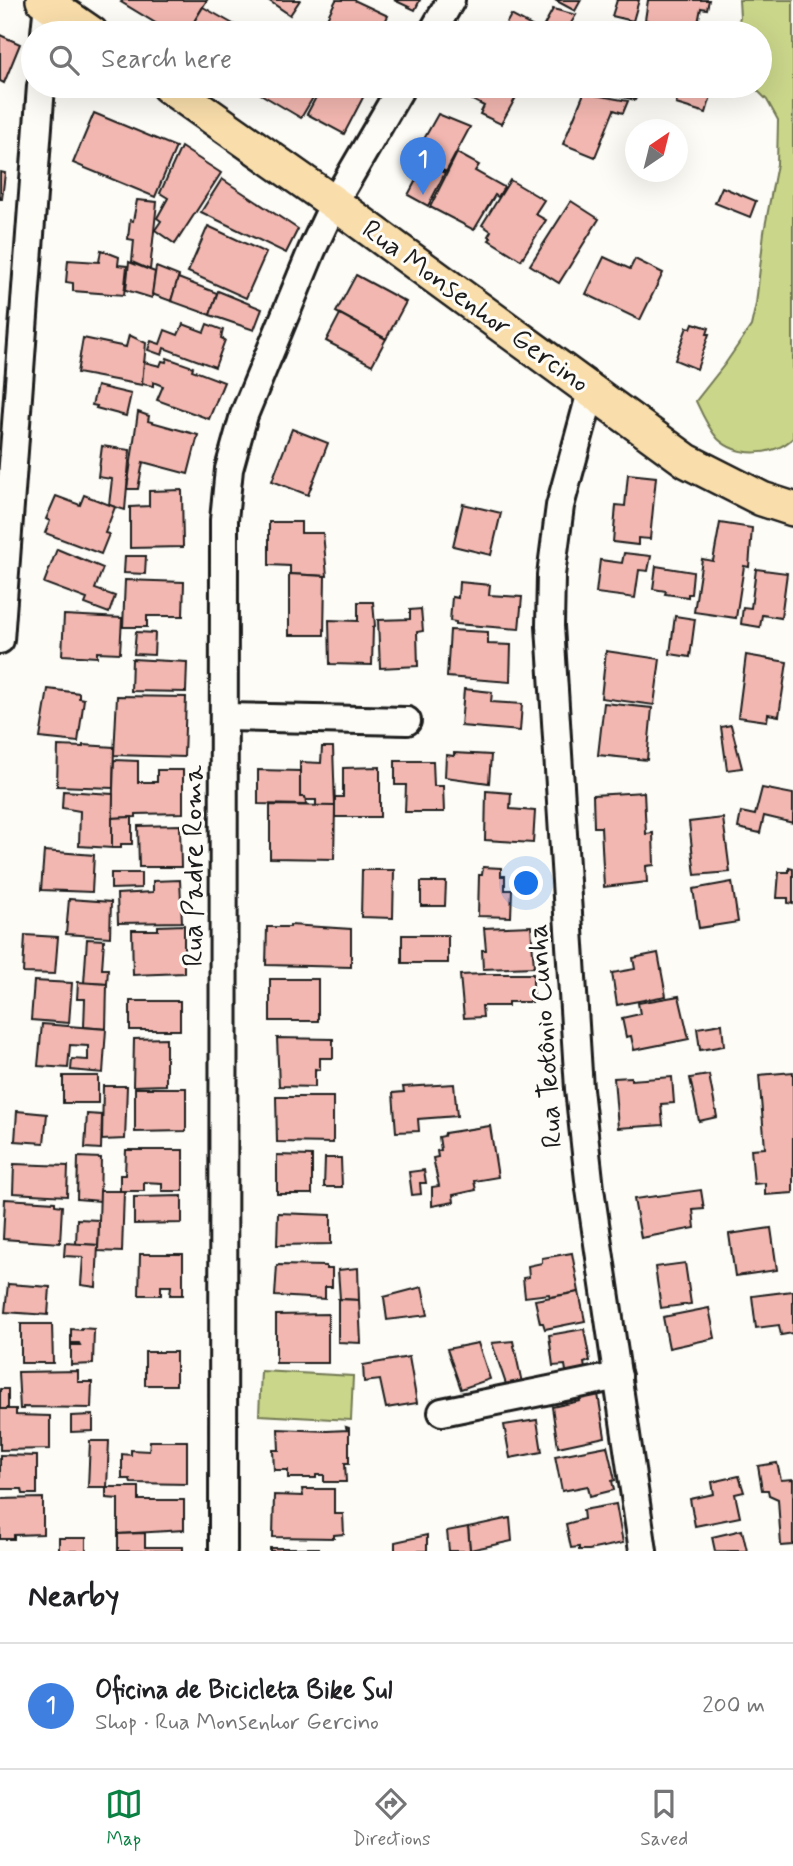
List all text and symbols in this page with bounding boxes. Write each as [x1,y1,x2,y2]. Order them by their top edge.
search box [21,21,772,98]
icon: search [45,41,83,79]
text: Search here [101,43,232,77]
north arrow [625,119,688,182]
pin: 1 [400,137,446,195]
street label: Rua Monsenhor Gercino [354,212,596,402]
street label: Rua Padre Roma [176,765,213,967]
your location [509,866,543,900]
street label: Rua Teotônio Cunha [520,923,572,1149]
text: Nearby [28,1577,119,1616]
text: Oficina de Bicicleta Bike Sul [95,1674,392,1708]
text: 1 [46,1691,56,1721]
text: 200 m [702,1691,765,1721]
text: Shop · Rua Monsenhor Gercino [95,1708,379,1738]
tab: Map [105,1785,143,1852]
tab: Directions [352,1785,431,1852]
tab: Saved [640,1785,688,1852]

